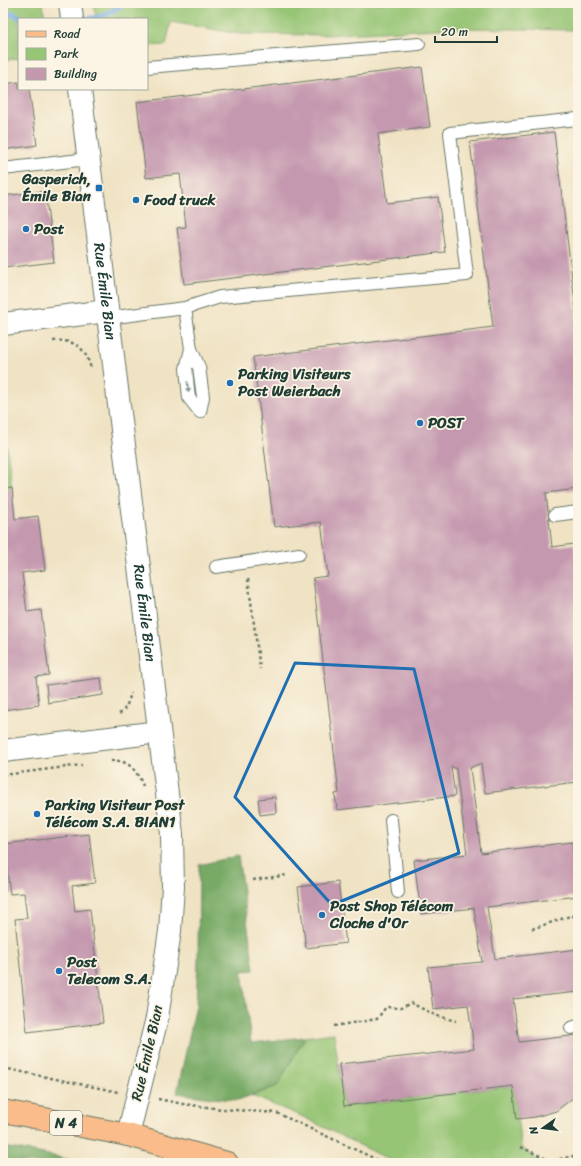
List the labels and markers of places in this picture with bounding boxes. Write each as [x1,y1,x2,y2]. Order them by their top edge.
place label: Gasperich, Émile Bian [21,166,92,209]
marker: Gasperich, Émile Bian [94,183,104,193]
place label: Food truck [143,187,216,213]
marker: Food truck [131,195,141,205]
place label: Post [34,216,65,242]
marker: Post [21,224,31,234]
place label: Parking Visiteurs Post Weierbach [238,361,352,404]
marker: Parking Visiteurs Post Weierbach [225,378,235,388]
place label: POST [428,410,465,436]
marker: POST [415,418,425,428]
place label: Parking Visiteur Post Télécom S.A. BIAN1 [45,792,185,835]
marker: Parking Visiteur Post Télécom S.A. BIAN1 [32,809,42,819]
place label: Post Shop Télécom Cloche d'Or [329,893,454,936]
marker: Post Shop Télécom Cloche d'Or [317,910,327,920]
place label: Post Telecom S.A. [67,949,152,992]
marker: Post Telecom S.A. [54,966,64,976]

